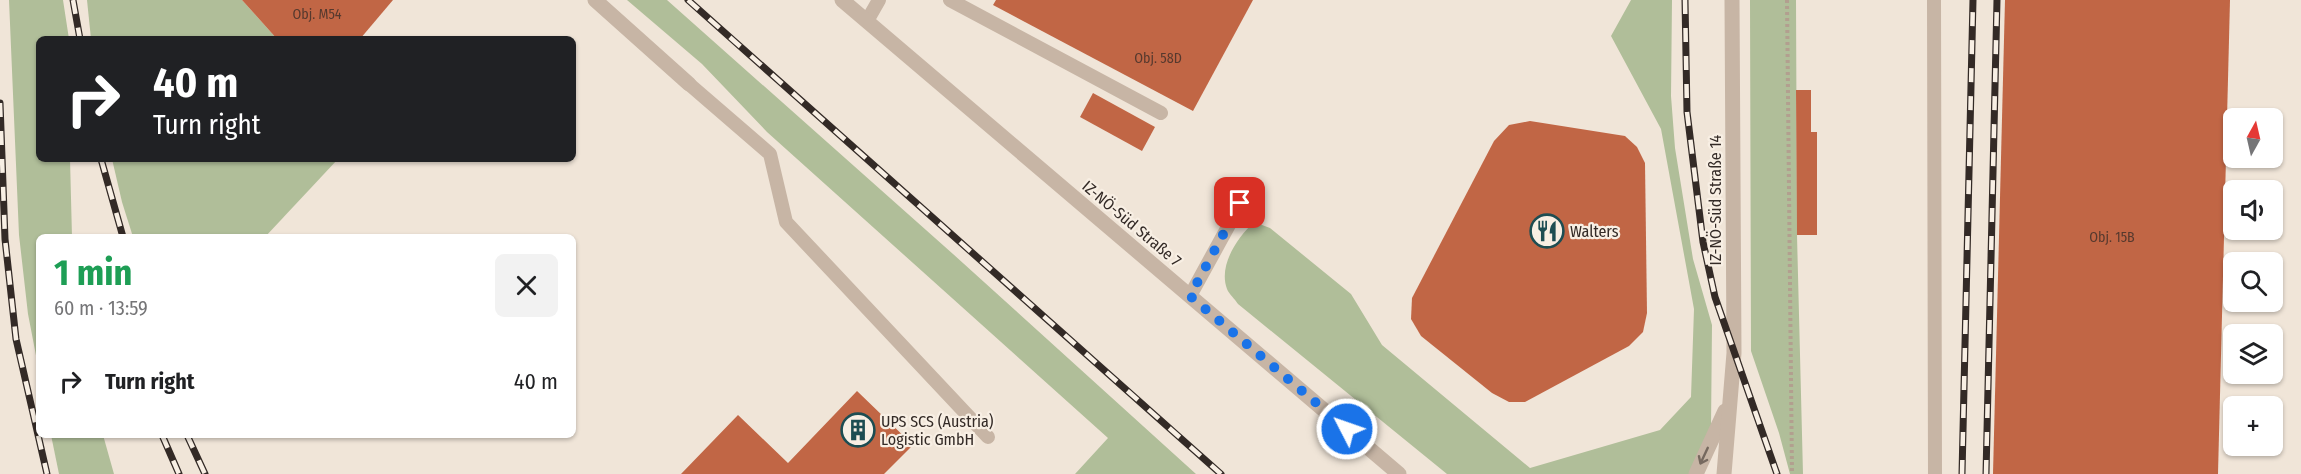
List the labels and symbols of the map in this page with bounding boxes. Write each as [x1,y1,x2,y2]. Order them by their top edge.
house number: Obj. M54 [292,6,342,23]
house number: Obj. 58D [1134,50,1182,67]
north arrow [2223,108,2283,168]
street label: IZ-NÖ-Süd Straße 14 [1706,134,1725,265]
street label: IZ-NÖ-Süd Straße 7 [1078,176,1185,271]
pin [1214,177,1265,228]
restaurant icon: Walters [1529,213,1565,249]
place label: Walters [1570,222,1619,241]
house number: Obj. 15B [2089,229,2135,246]
position arrow [1315,397,1379,461]
building icon: UPS SCS (Austria) Logistic GmbH [840,412,876,448]
place label: UPS SCS (Austria) Logistic GmbH [881,412,994,449]
one-way arrow [1698,446,1709,465]

